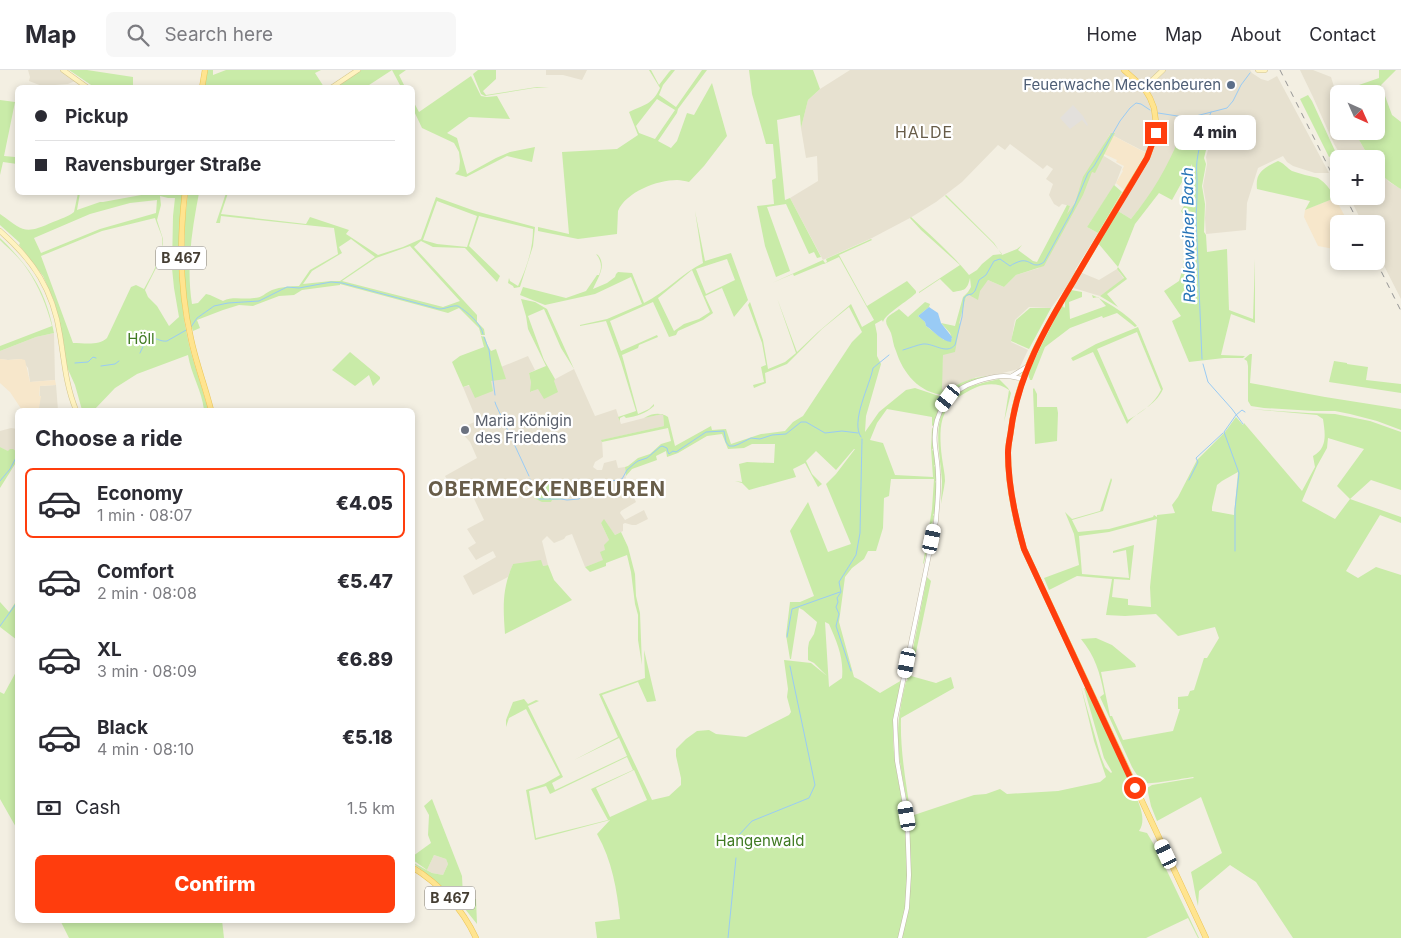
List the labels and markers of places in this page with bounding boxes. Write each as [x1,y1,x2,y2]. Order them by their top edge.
place label: Feuerwache Meckenbeuren [1023,75,1221,94]
marker: Feuerwache Meckenbeuren [1225,79,1237,91]
place label: Maria Königin des Friedens [475,411,572,447]
marker: Maria Königin des Friedens [459,424,471,436]

